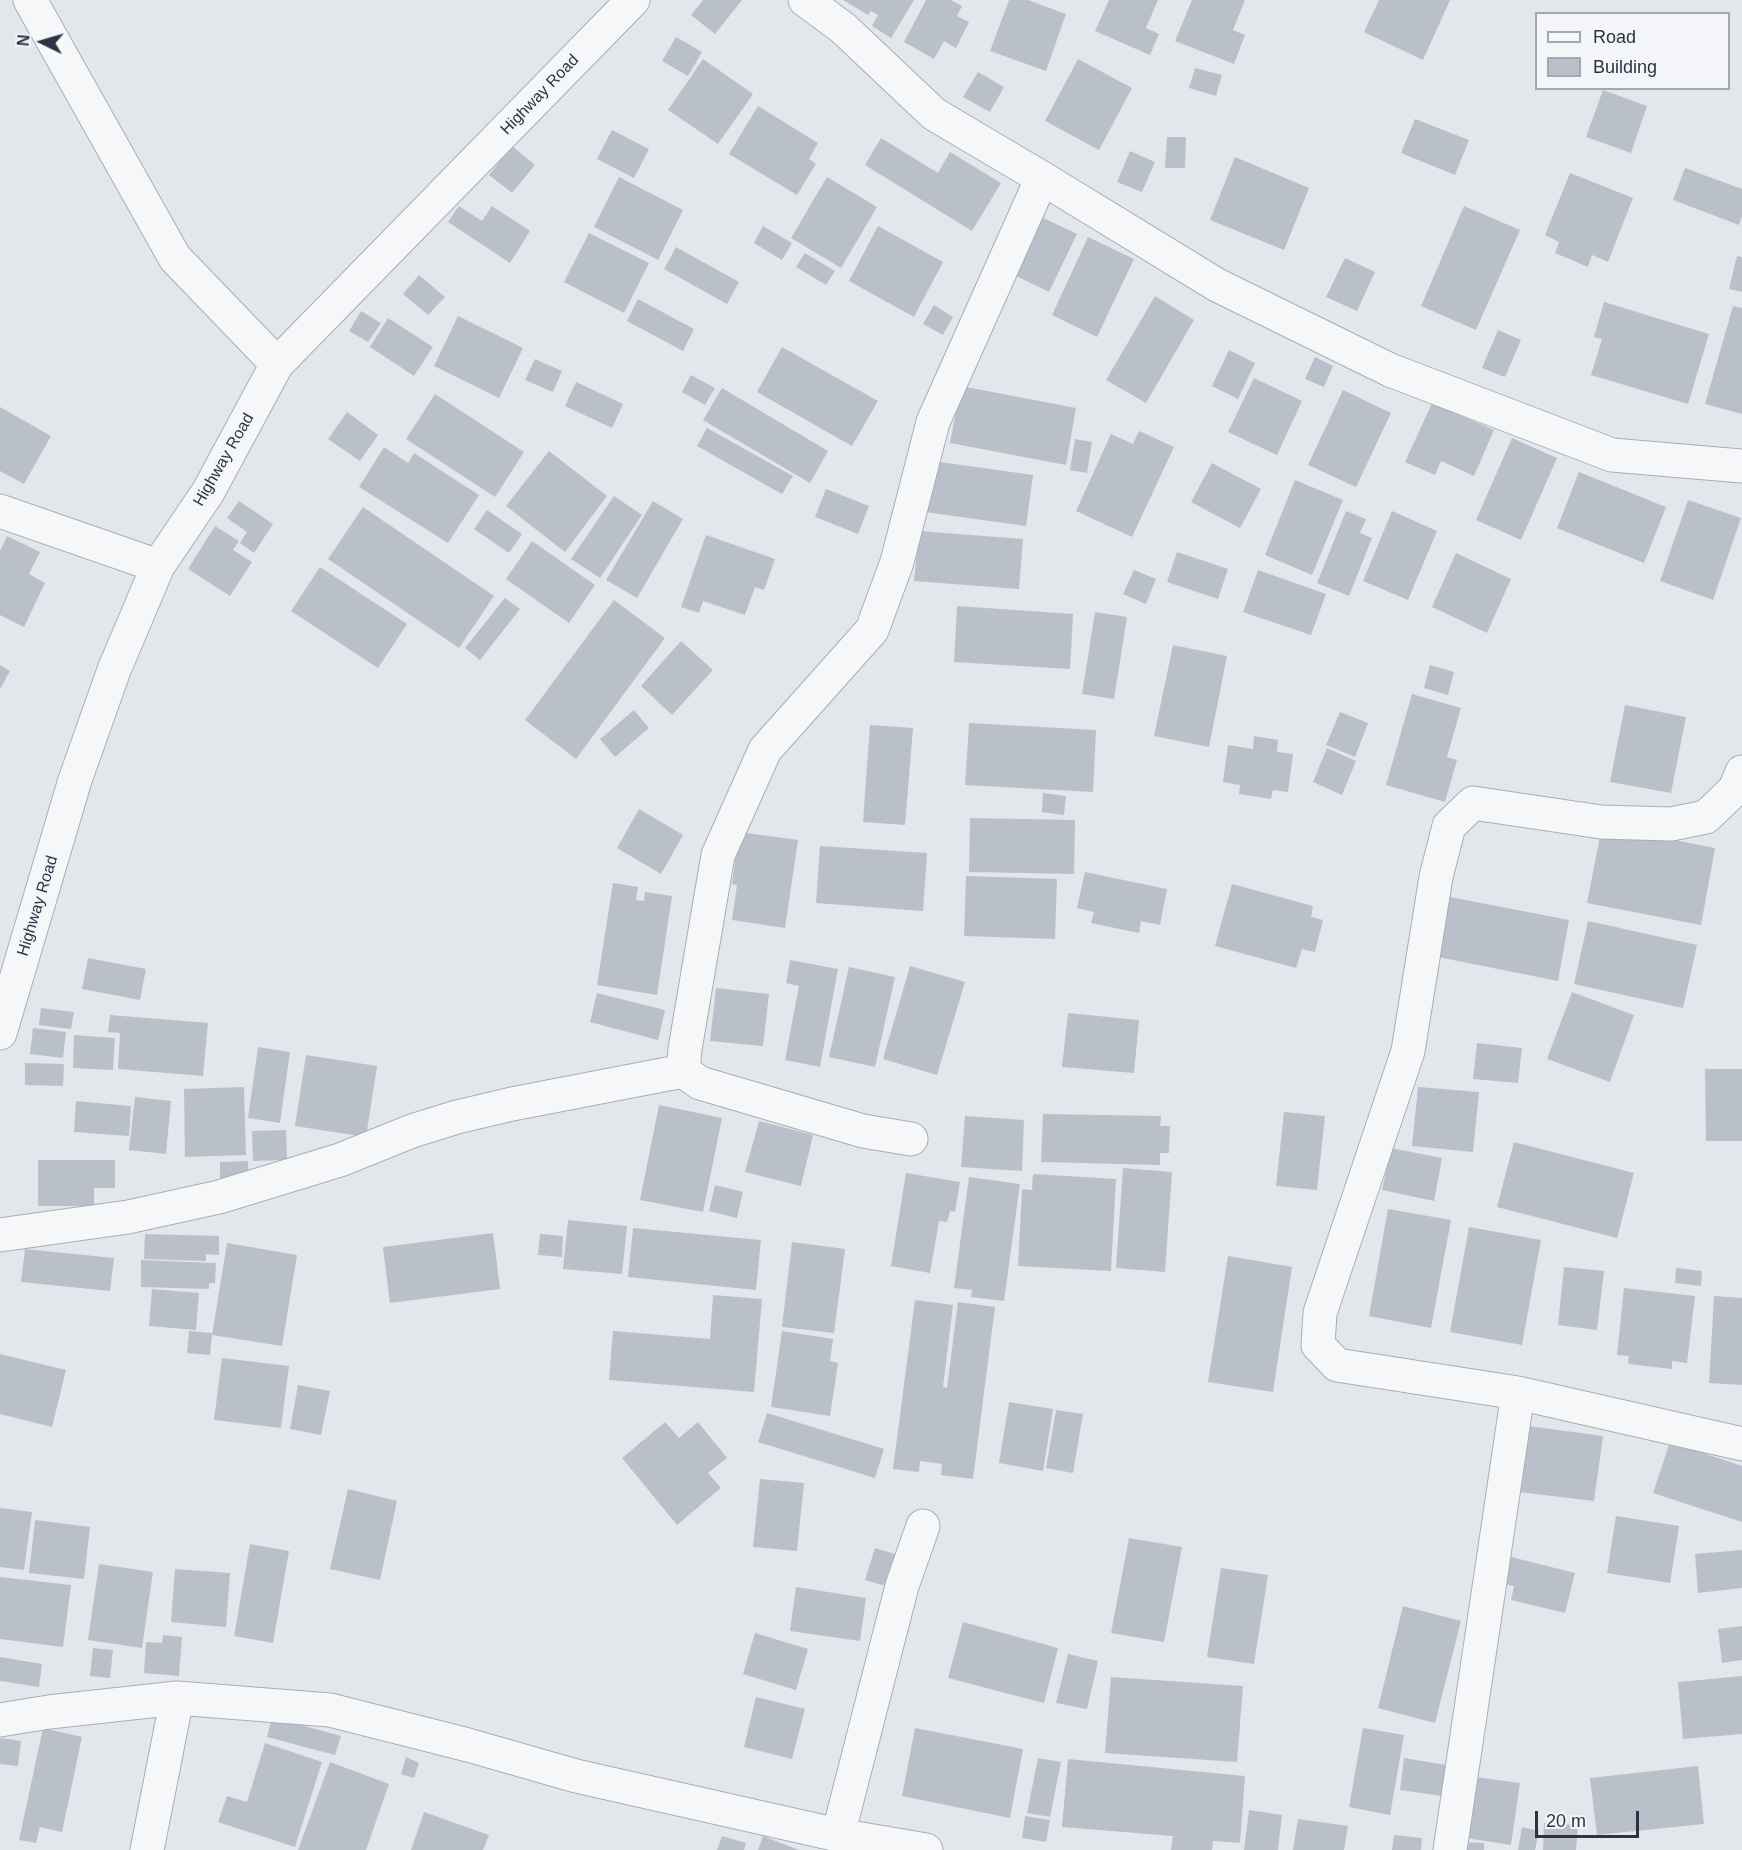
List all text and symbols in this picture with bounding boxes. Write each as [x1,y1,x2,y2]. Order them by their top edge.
north arrow [12,12,72,72]
legend [1535,12,1730,90]
text: Road [1593,27,1636,47]
text: N [15,34,33,47]
street label: Highway Road [497,51,583,139]
text: Building [1593,57,1657,77]
street label: Highway Road [190,410,258,510]
street label: Highway Road [14,853,62,959]
scale bar [1538,1799,1642,1837]
text: 20 m [1546,1811,1586,1831]

